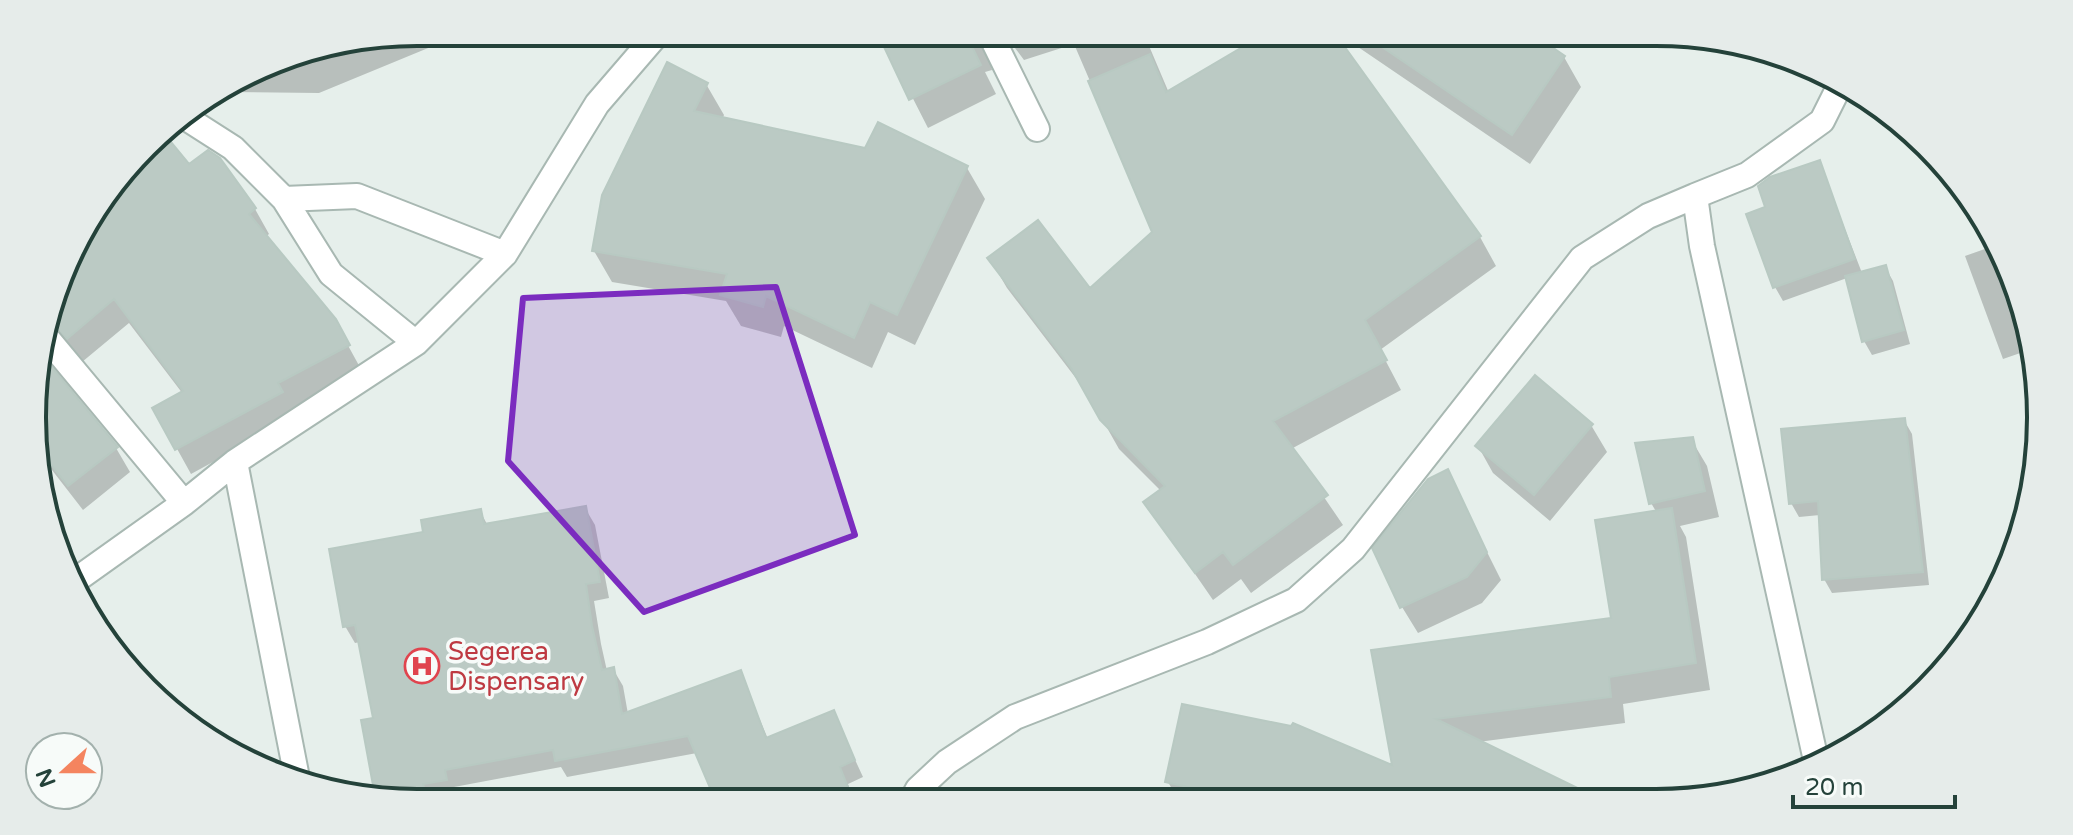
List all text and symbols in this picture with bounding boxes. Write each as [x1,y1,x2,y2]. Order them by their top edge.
place label: Segerea Dispensary [448,636,584,697]
hospital icon: Segerea Dispensary [403,647,441,685]
north arrow [24,731,104,811]
scale bar [1793,759,1955,809]
text: N [31,765,62,791]
text: 20 m [1805,773,1863,802]

